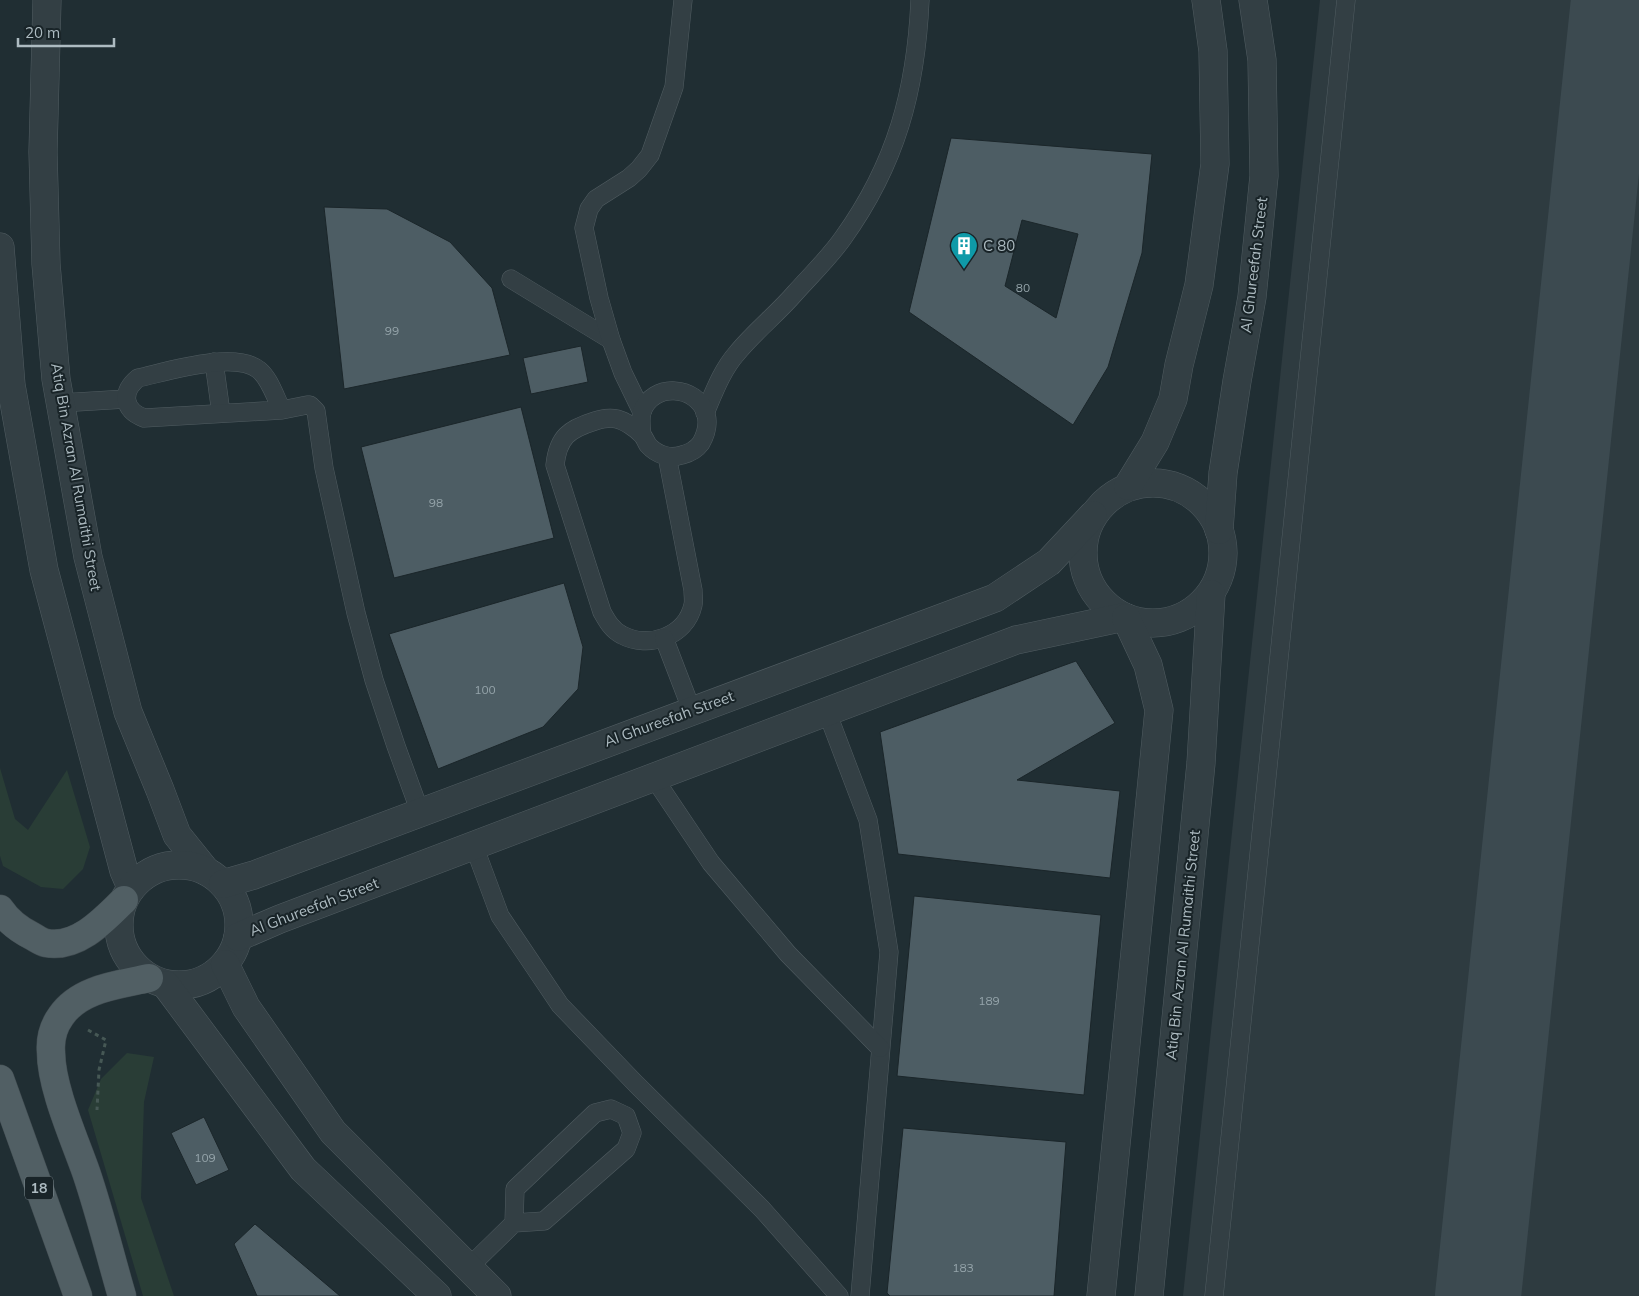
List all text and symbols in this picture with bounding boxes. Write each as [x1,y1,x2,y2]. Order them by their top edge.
scale bar [18,15,114,47]
text: 20 m [25,23,60,42]
street label: Al Ghureefah Street [1236,196,1271,334]
building icon: C 80 [949,231,979,270]
place label: C 80 [983,236,1015,255]
house number: 80 [1016,280,1030,295]
house number: 99 [385,323,399,338]
street label: Atiq Bin Azran Al Rumaithi Street [47,361,106,592]
house number: 98 [429,495,443,510]
house number: 100 [474,682,496,697]
street label: Al Ghureefah Street [601,686,736,751]
street label: Atiq Bin Azran Al Rumaithi Street [1161,829,1204,1061]
street label: Al Ghureefah Street [247,873,381,940]
house number: 189 [978,993,1000,1008]
house number: 109 [194,1150,216,1165]
road number: 18 [25,1176,53,1200]
house number: 183 [952,1260,974,1275]

